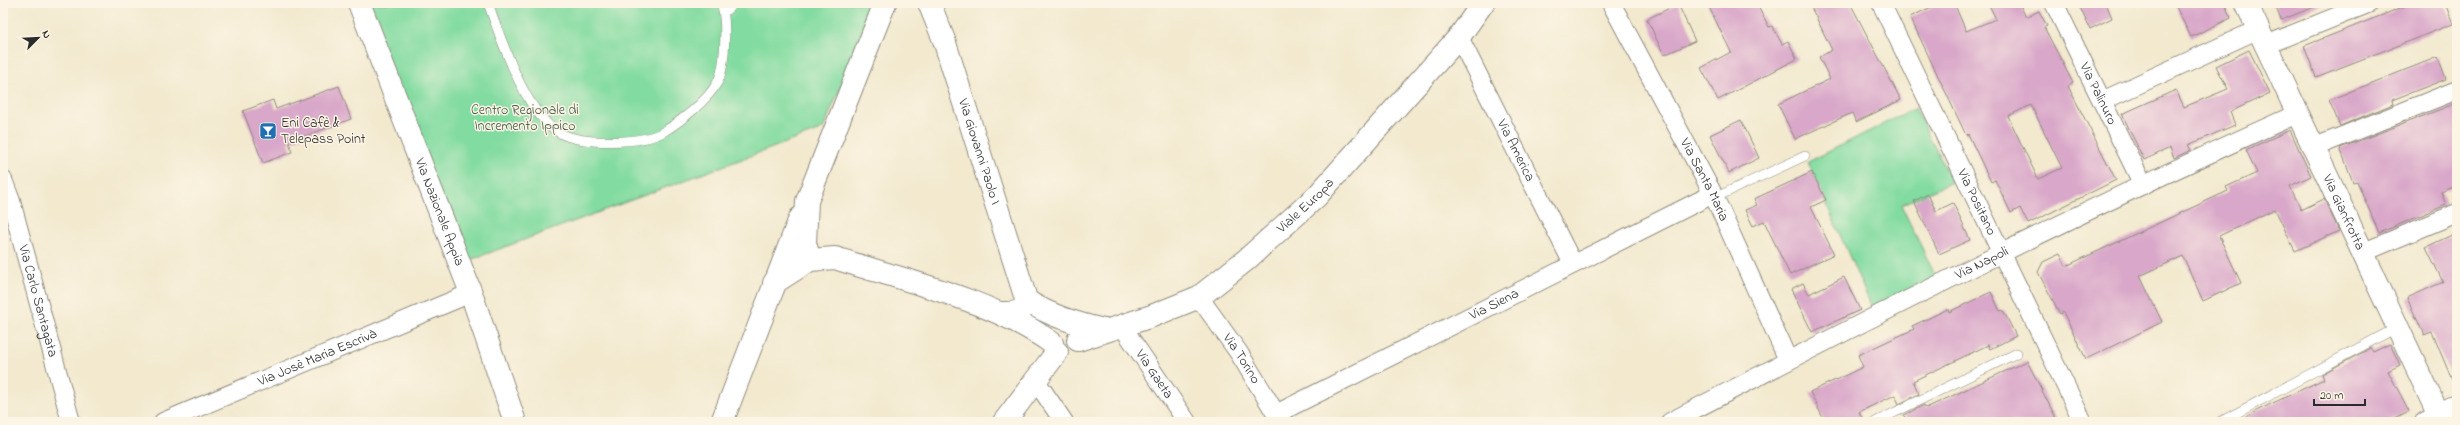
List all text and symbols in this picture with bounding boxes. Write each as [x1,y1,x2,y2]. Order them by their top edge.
north arrow [18,18,58,58]
text: N [37,28,55,41]
street label: Via Palinuro [2074,58,2123,128]
street label: Via Giovanni Paolo I [952,95,1006,207]
park label: Centro Regionale di Incremento Ippico [471,100,579,137]
place label: Eni Cafè & Telepass Point [281,113,366,150]
street label: Via America [1491,115,1540,185]
bar icon: Eni Cafè & Telepass Point [258,121,278,141]
street label: Via Santa Maria [1674,134,1734,225]
street label: Via Nazionale Appia [409,154,470,269]
street label: Via Positano [1952,164,2002,239]
street label: Via Gianfrotta [2317,170,2371,254]
street label: Viale Europa [1271,173,1339,239]
street label: Via Carlo Santagata [13,241,63,359]
street label: Via Napoli [1951,241,2012,285]
street label: Via Siena [1465,283,1522,326]
street label: Via Josè Maria Escrivà [253,323,380,392]
street label: Via Torino [1217,328,1266,388]
street label: Via Gaeta [1130,344,1179,403]
scale bar [2314,381,2365,407]
text: 20 m [2320,387,2343,405]

